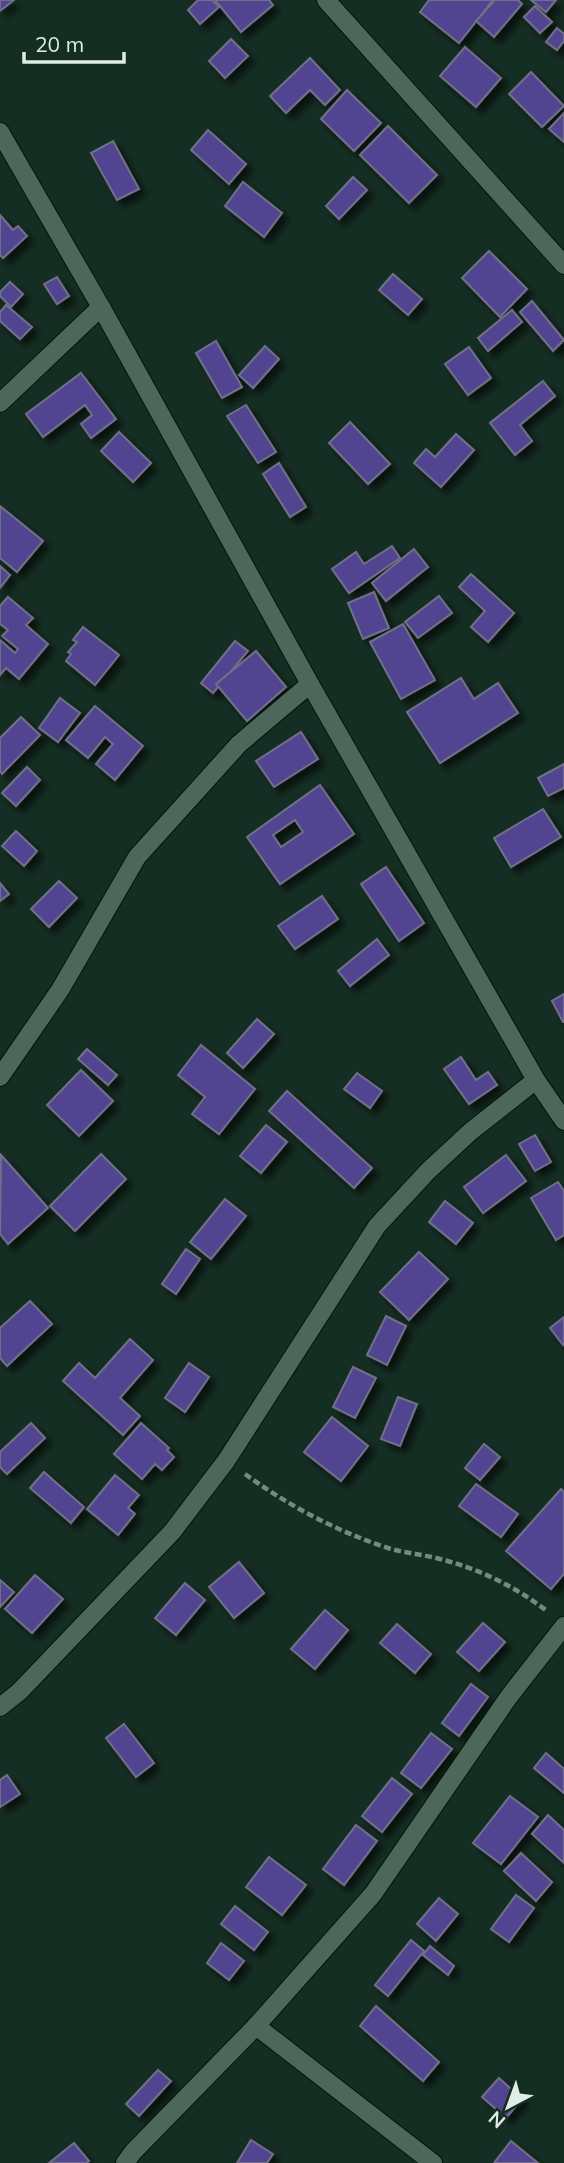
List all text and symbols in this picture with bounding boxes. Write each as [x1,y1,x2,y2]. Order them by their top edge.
scale bar [24,21,124,65]
text: 20 m [35,31,84,57]
north arrow [473,2072,543,2142]
text: N [484,2106,510,2134]

